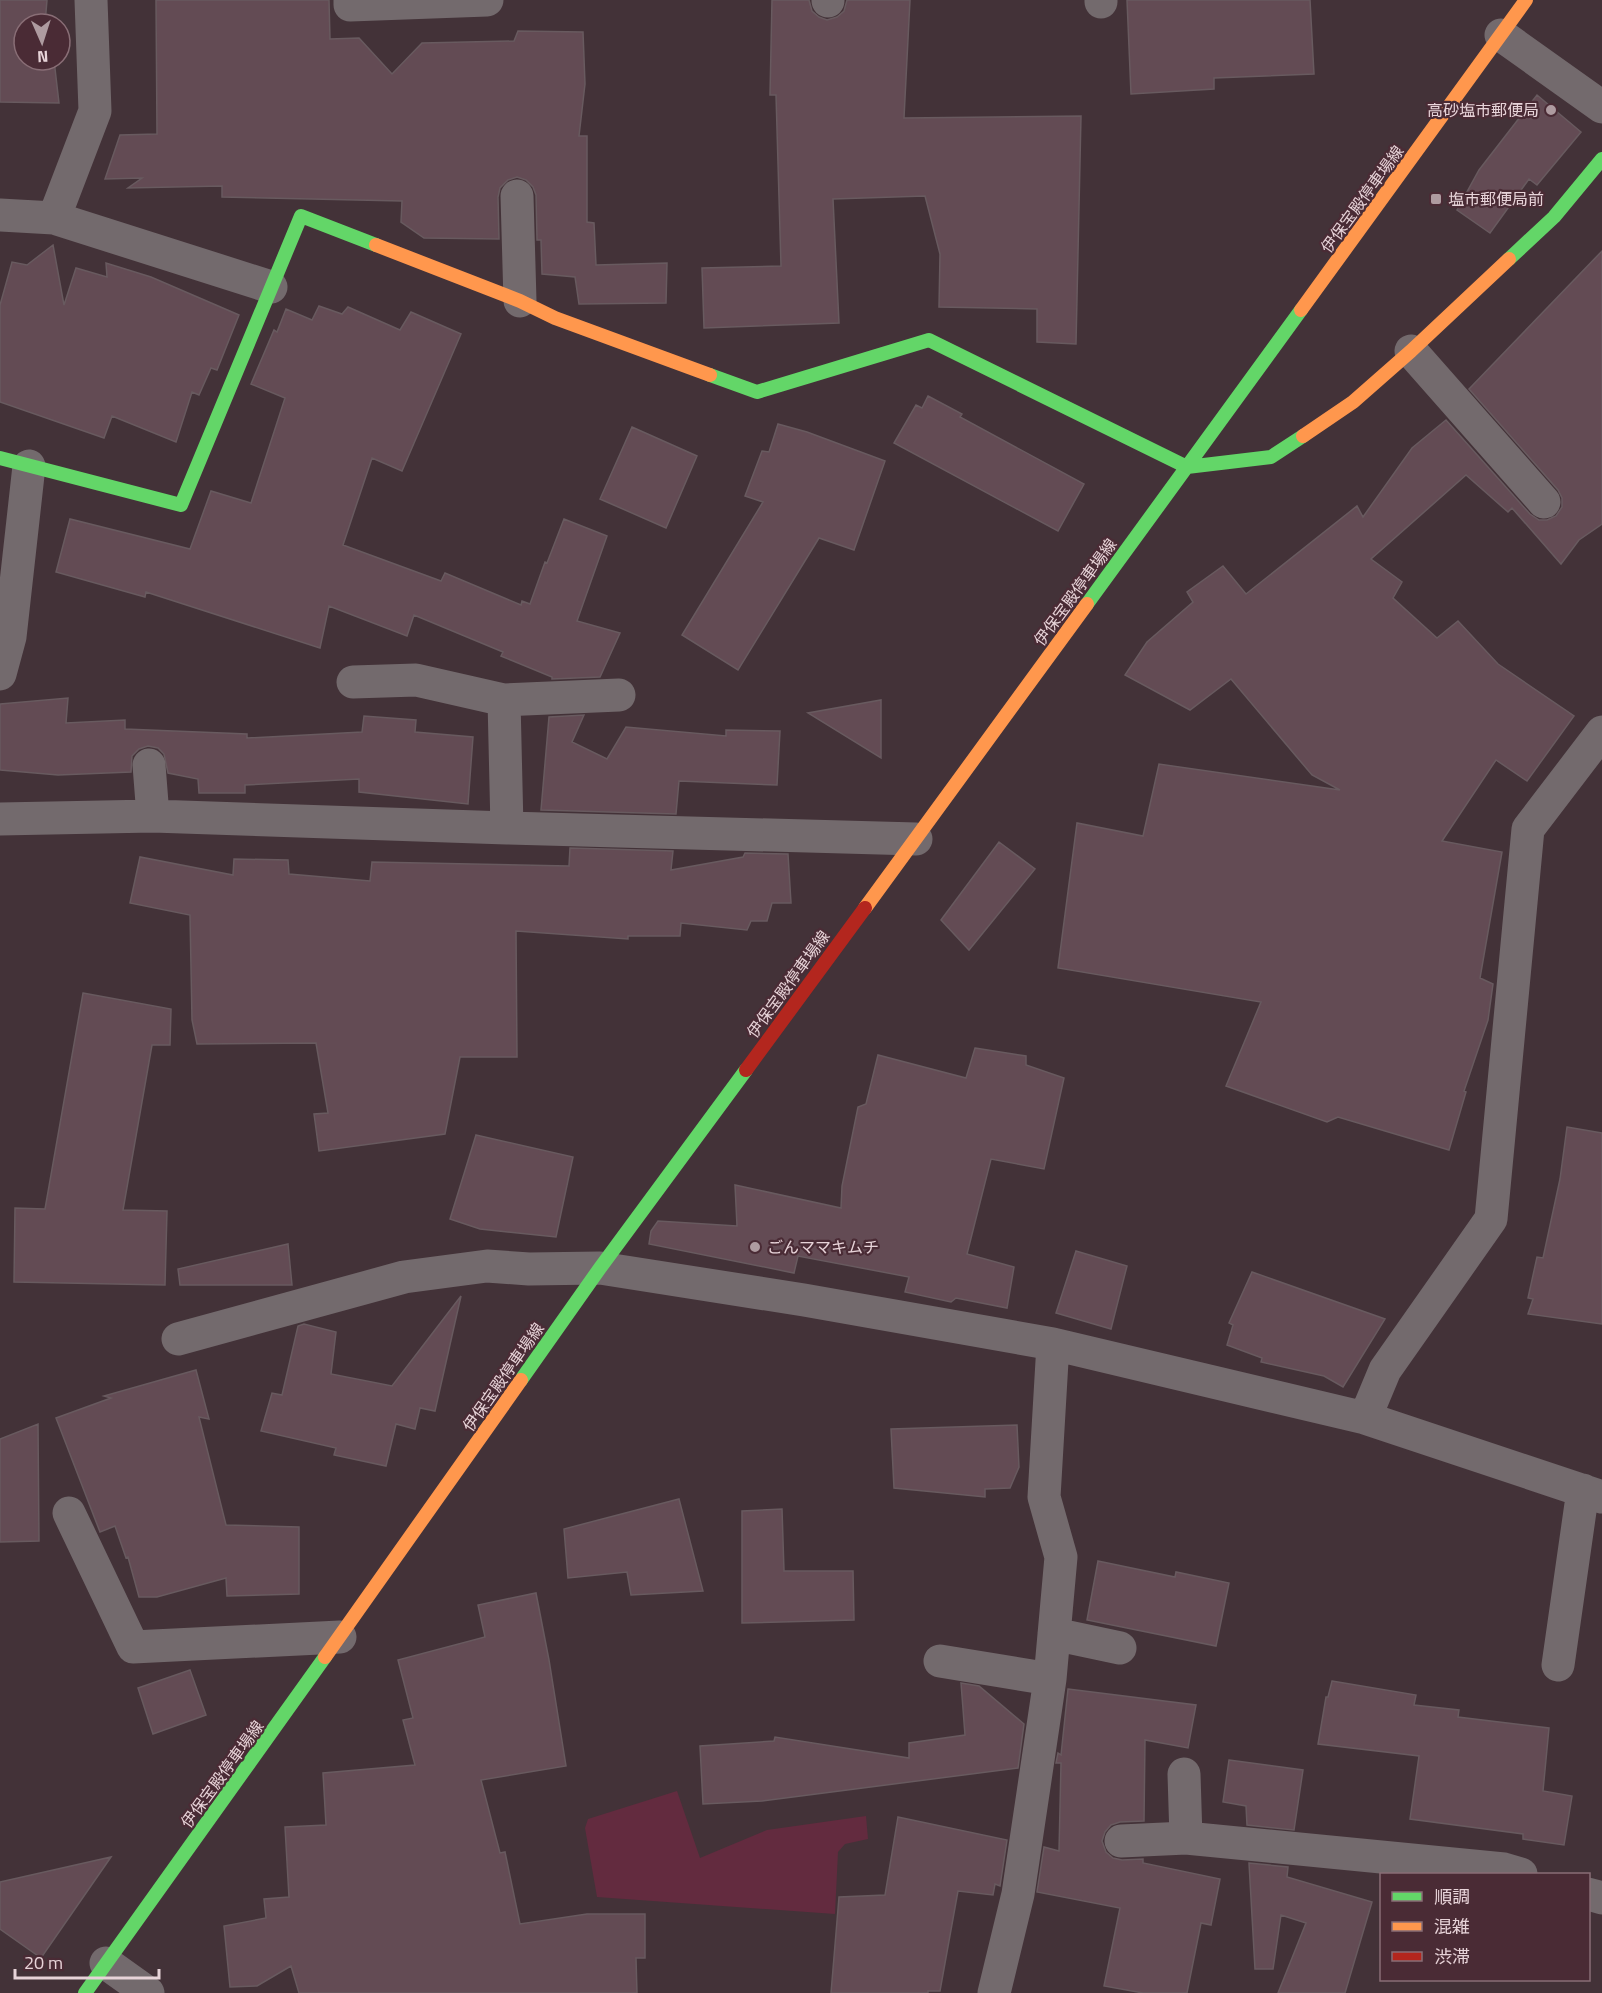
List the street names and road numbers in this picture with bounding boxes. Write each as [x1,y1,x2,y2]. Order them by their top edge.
street label: 伊保宝殿停車場線 [1315,140,1409,258]
street label: 伊保宝殿停車場線 [1028,533,1122,651]
street label: 伊保宝殿停車場線 [741,925,835,1043]
street label: 伊保宝殿停車場線 [456,1318,550,1436]
street label: 伊保宝殿停車場線 [175,1715,269,1833]

